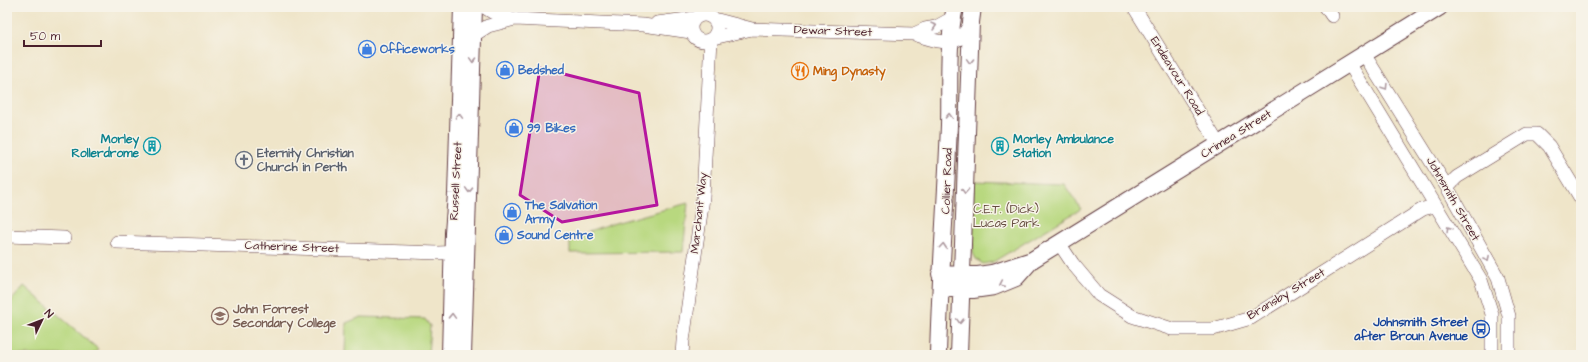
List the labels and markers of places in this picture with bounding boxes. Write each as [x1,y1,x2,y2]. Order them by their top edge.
shop icon: Officeworks [357,39,377,59]
place label: Officeworks [380,41,455,58]
shop icon: Bedshed [495,60,515,80]
restaurant icon: Ming Dynasty [790,61,810,81]
place label: Bedshed [518,62,565,79]
place label: Ming Dynasty [813,63,886,82]
shop icon: 99 Bikes [504,118,524,138]
place label: 99 Bikes [527,120,576,137]
place label: Morley Rollerdrome [71,131,140,162]
place label: Morley Ambulance Station [1012,131,1115,162]
building icon: Morley Rollerdrome [142,136,162,156]
building icon: Morley Ambulance Station [990,136,1010,156]
place label: Eternity Christian Church in Perth [257,145,354,176]
church icon: Eternity Christian Church in Perth [234,150,254,170]
place label: The Salvation Army [524,197,597,229]
shop icon: The Salvation Army [502,202,522,222]
shop icon: Sound Centre [494,225,514,245]
place label: Sound Centre [516,227,594,244]
place label: John Forrest Secondary College [232,301,337,334]
school or university icon: John Forrest Secondary College [210,306,230,326]
place label: Johnsmith Street after Broun Avenue [1353,314,1469,345]
bus stop icon: Johnsmith Street after Broun Avenue [1471,319,1491,339]

